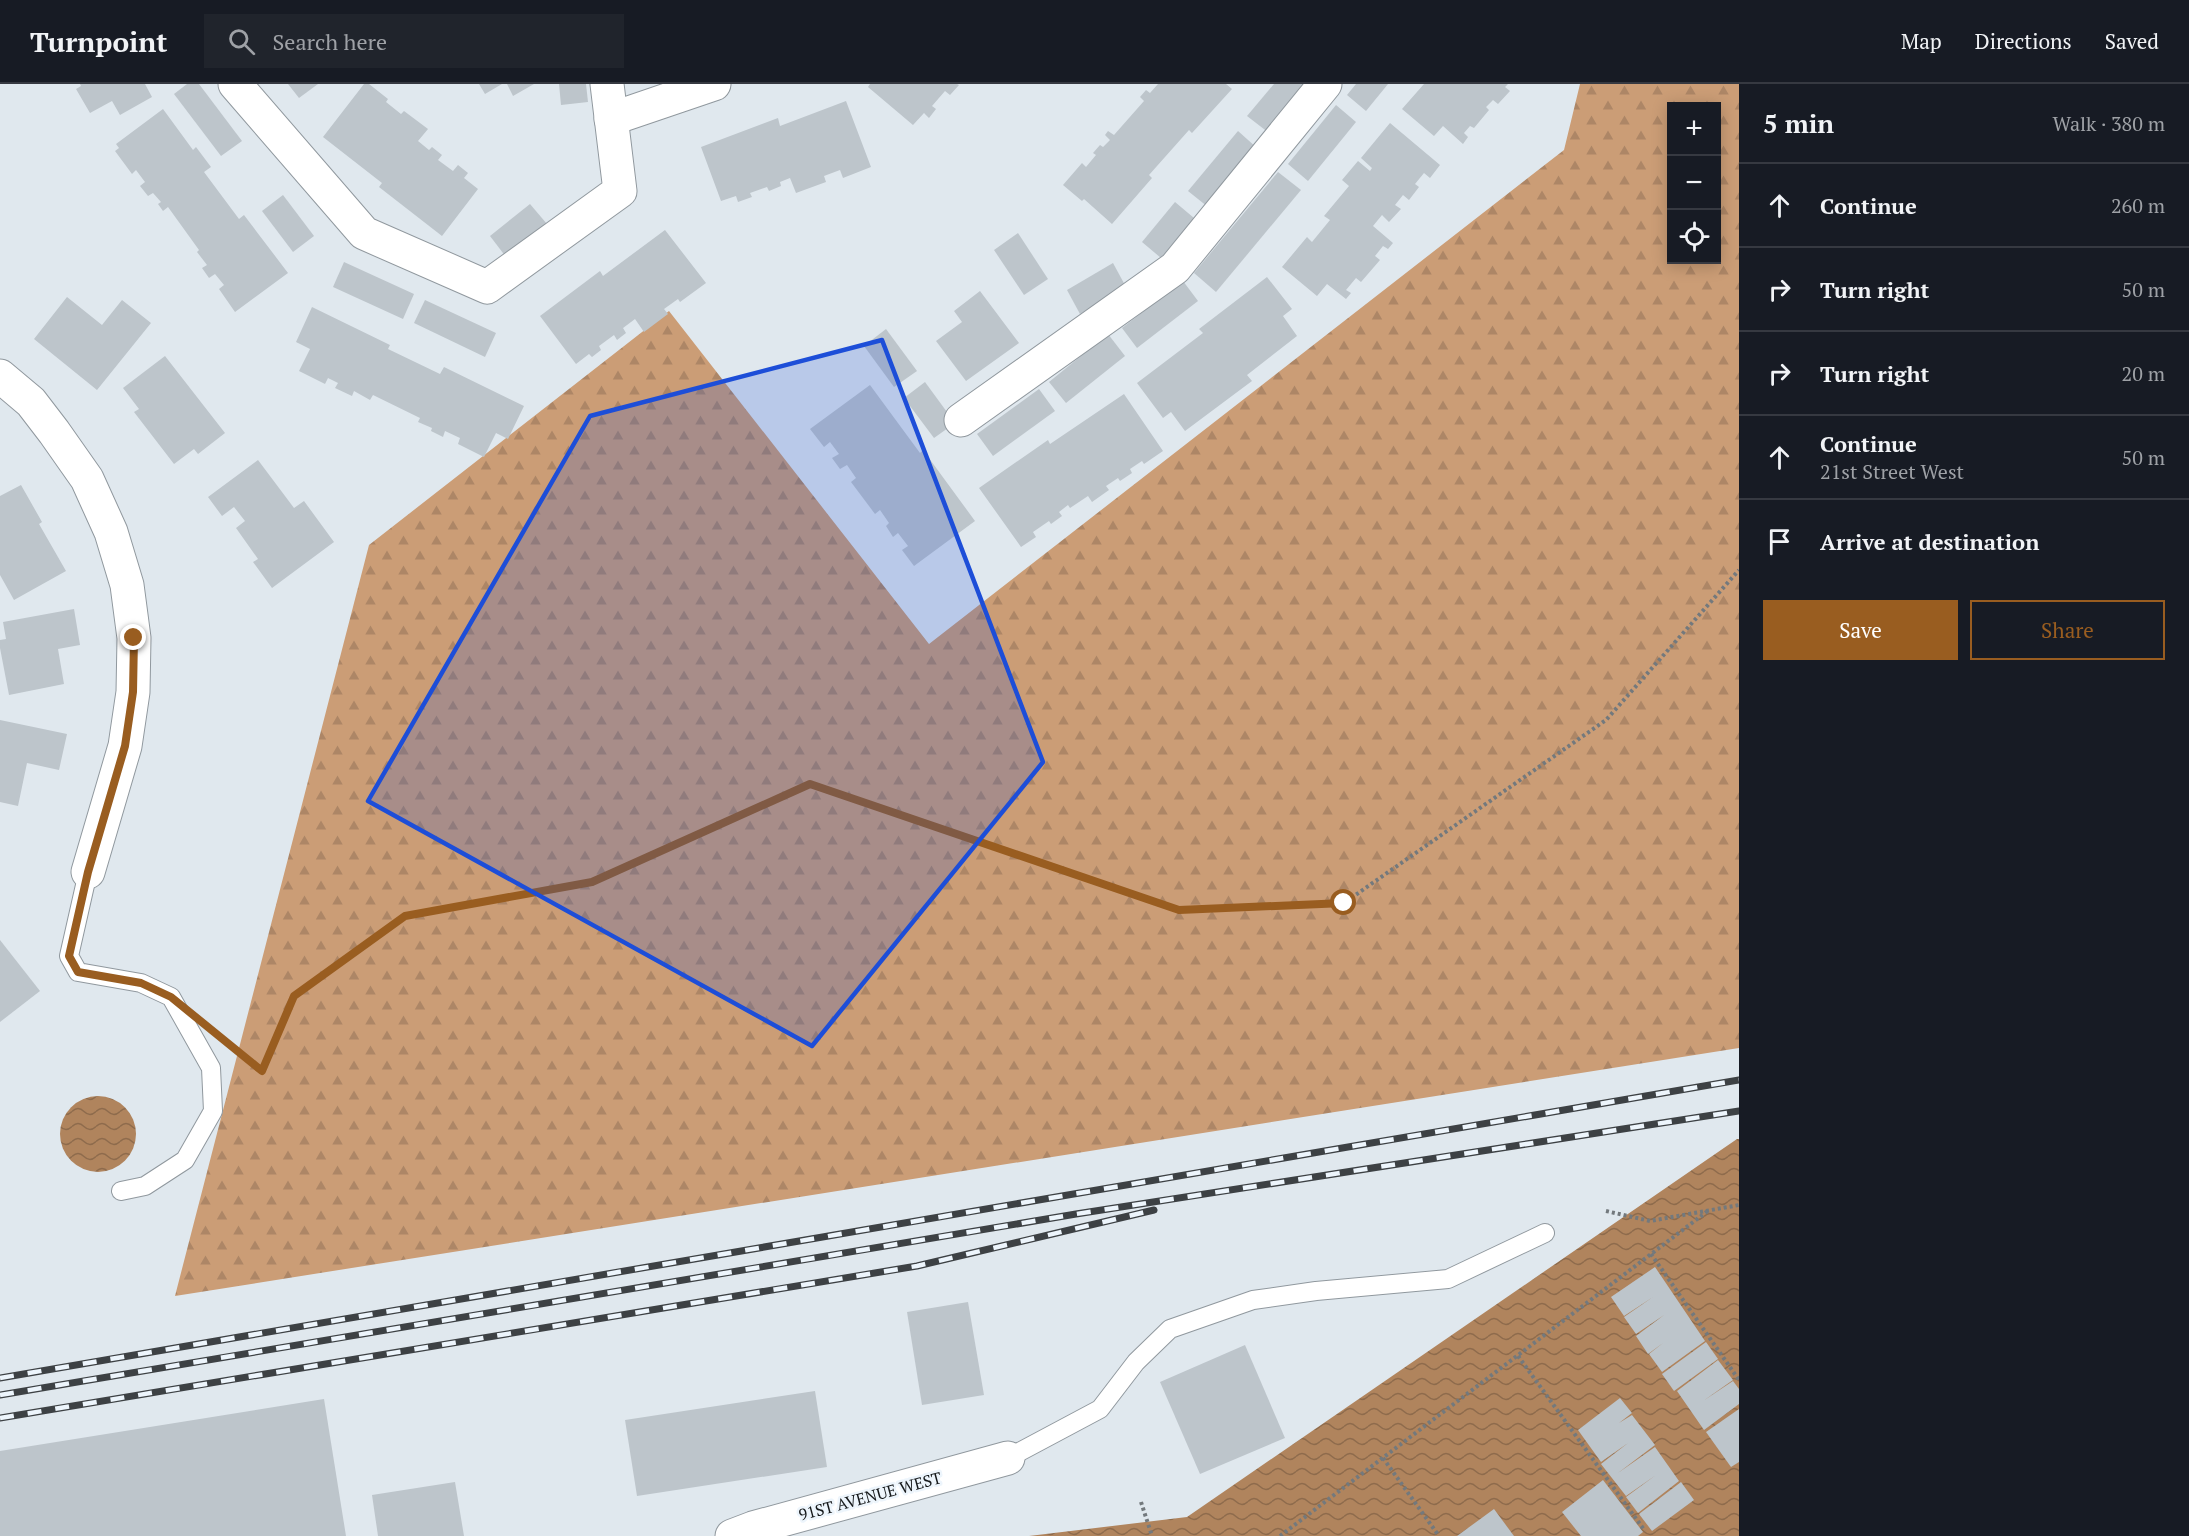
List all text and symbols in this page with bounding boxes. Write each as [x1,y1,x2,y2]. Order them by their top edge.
search box [204,14,624,68]
text: Turnpoint [30,23,168,60]
icon: search [225,25,258,58]
text: Search here [273,27,387,56]
text: Map [1901,27,1942,55]
text: Directions [1975,27,2072,55]
text: Saved [2105,27,2159,55]
map controls [1667,102,1721,264]
button: + [1667,102,1721,156]
text: 5 min [1763,106,1834,140]
text: Walk · 380 m [2053,110,2165,137]
button: − [1667,156,1721,210]
icon: ahead [1763,189,1796,222]
text: Continue [1820,191,1917,220]
text: 260 m [2111,192,2165,219]
button: locate [1667,210,1721,264]
icon: right [1763,273,1796,306]
text: Turn right [1820,275,1929,304]
text: 50 m [2122,276,2165,303]
icon: right [1763,357,1796,390]
text: Turn right [1820,359,1929,388]
text: 20 m [2122,360,2165,387]
text: Continue [1820,429,1917,458]
icon: ahead [1763,441,1796,474]
text: 50 m [2122,444,2165,471]
text: 21st Street West [1820,458,1964,485]
icon: arrive [1763,525,1796,558]
text: Arrive at destination [1820,527,2039,556]
button: Save [1763,600,1958,660]
button: Share [1970,600,2165,660]
route end [120,624,146,650]
route start [1330,889,1356,915]
street label: 91ST AVENUE WEST [796,1466,944,1526]

